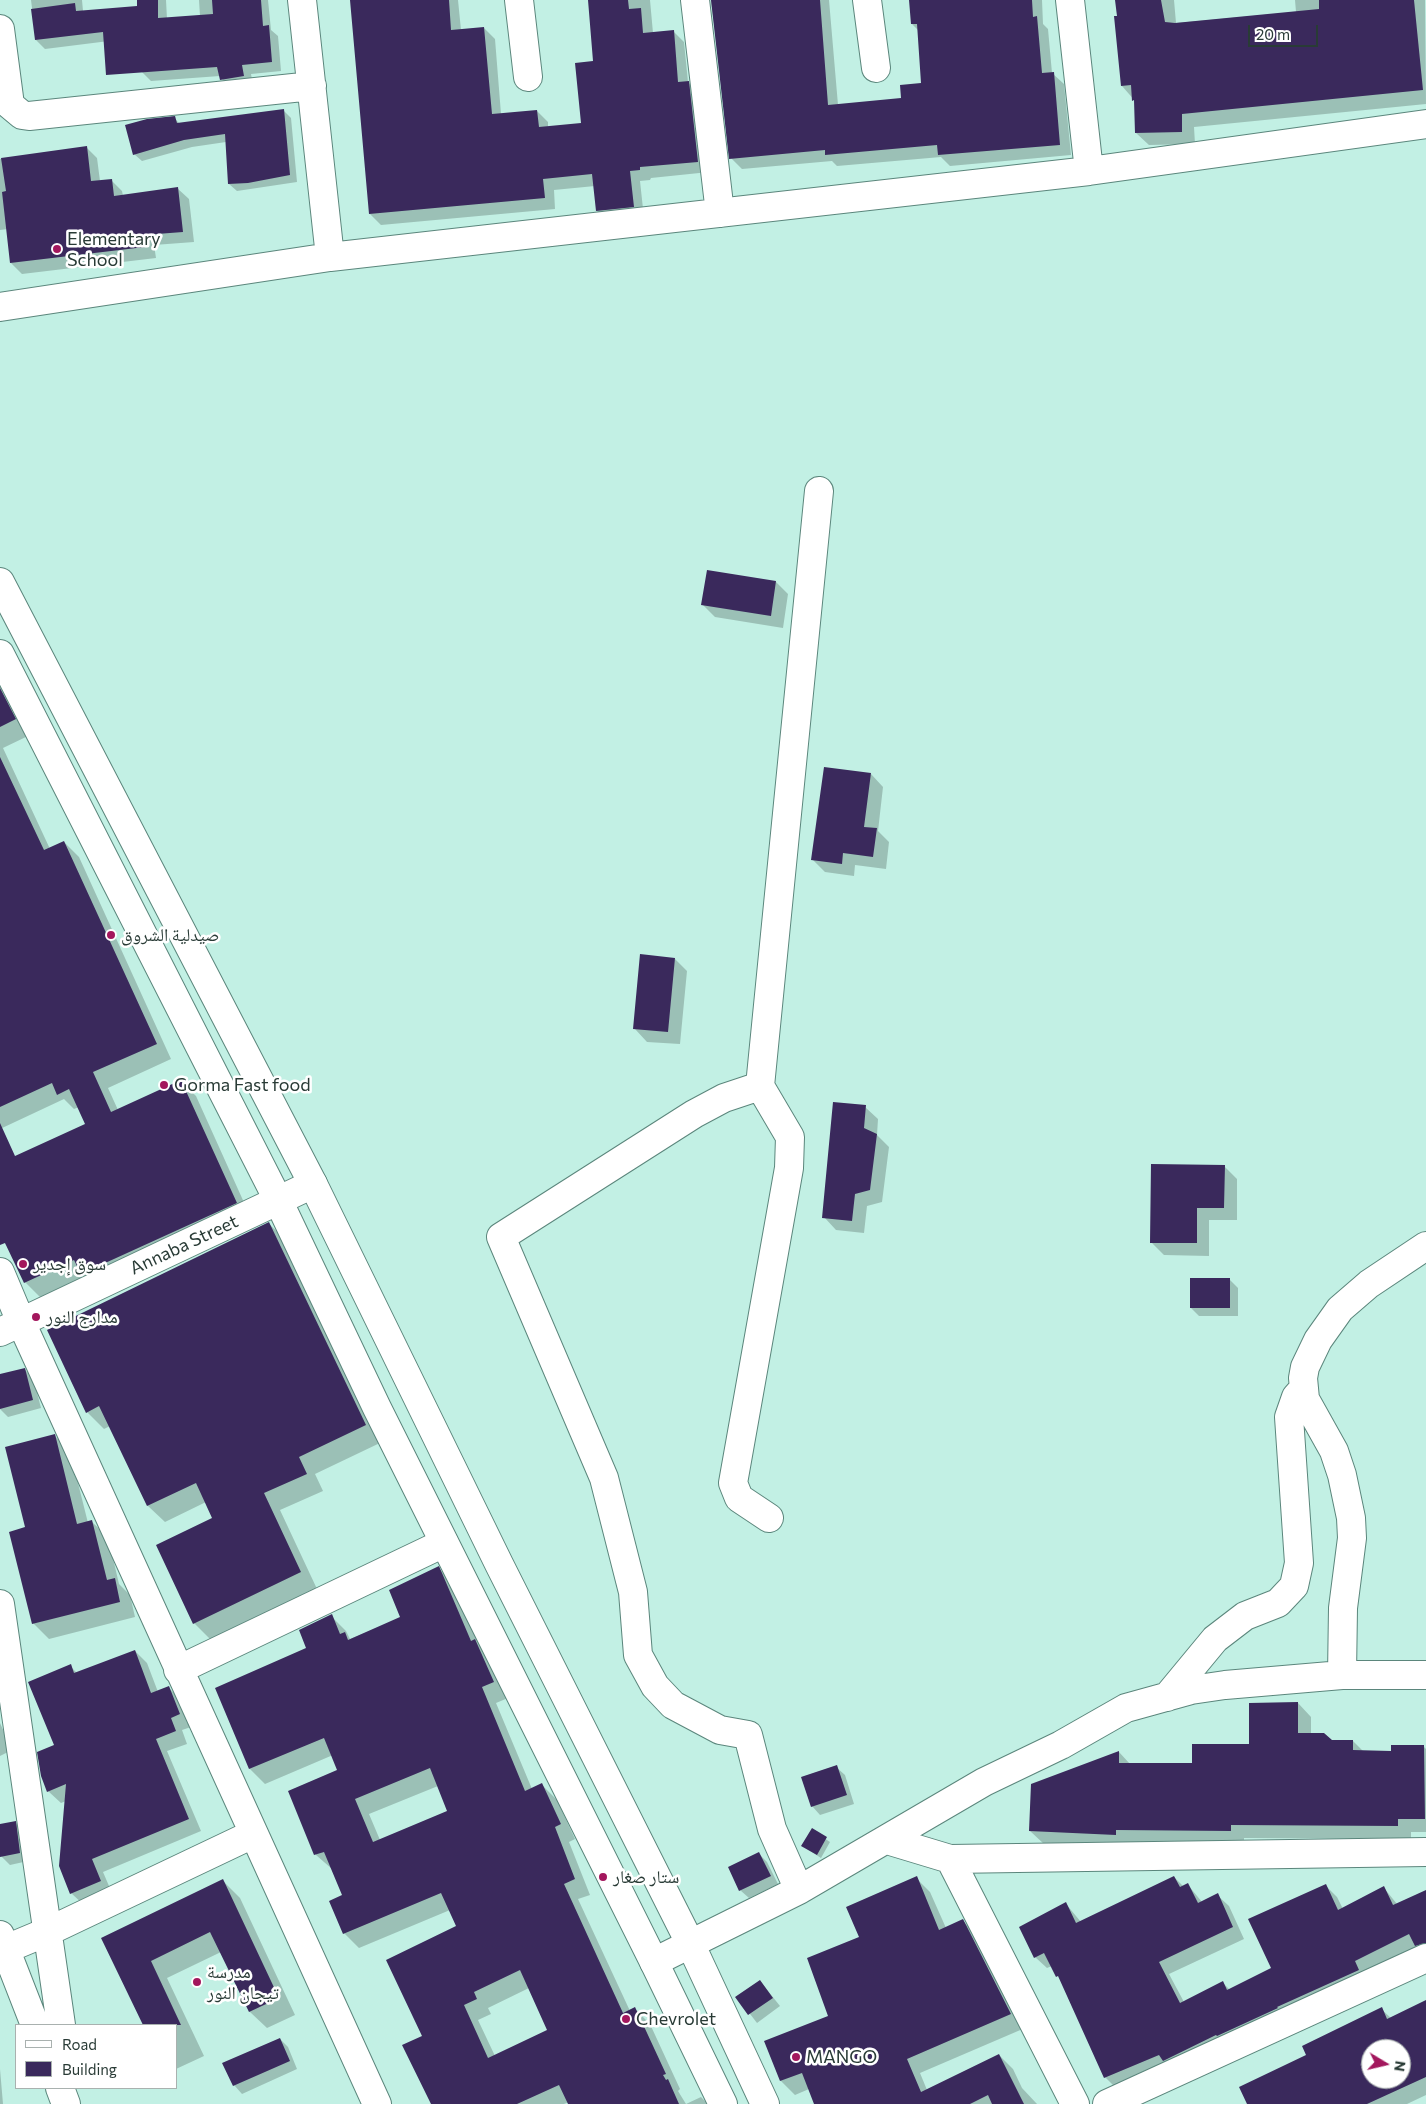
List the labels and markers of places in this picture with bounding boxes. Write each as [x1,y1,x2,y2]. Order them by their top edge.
place label: Elementary School [67,228,161,270]
marker: Elementary School [51,243,63,255]
place label: صيدلية الشروق [121,924,219,946]
marker: صيدلية الشروق [105,929,117,941]
place label: Gorma Fast food [174,1074,311,1096]
marker: Gorma Fast food [158,1079,170,1091]
place label: سوق إجدير [33,1253,106,1275]
marker: سوق إجدير [17,1258,29,1270]
place label: مدارج النور [46,1306,118,1328]
marker: مدارج النور [30,1311,42,1323]
place label: ستار صغار [613,1866,679,1888]
marker: ستار صغار [597,1871,609,1883]
place label: مدرسة تيجان النور [207,1961,279,2004]
marker: مدرسة تيجان النور [191,1976,203,1988]
place label: Chevrolet [636,2008,716,2030]
marker: Chevrolet [620,2013,632,2025]
place label: MANGO [806,2046,877,2068]
marker: MANGO [790,2051,802,2063]

